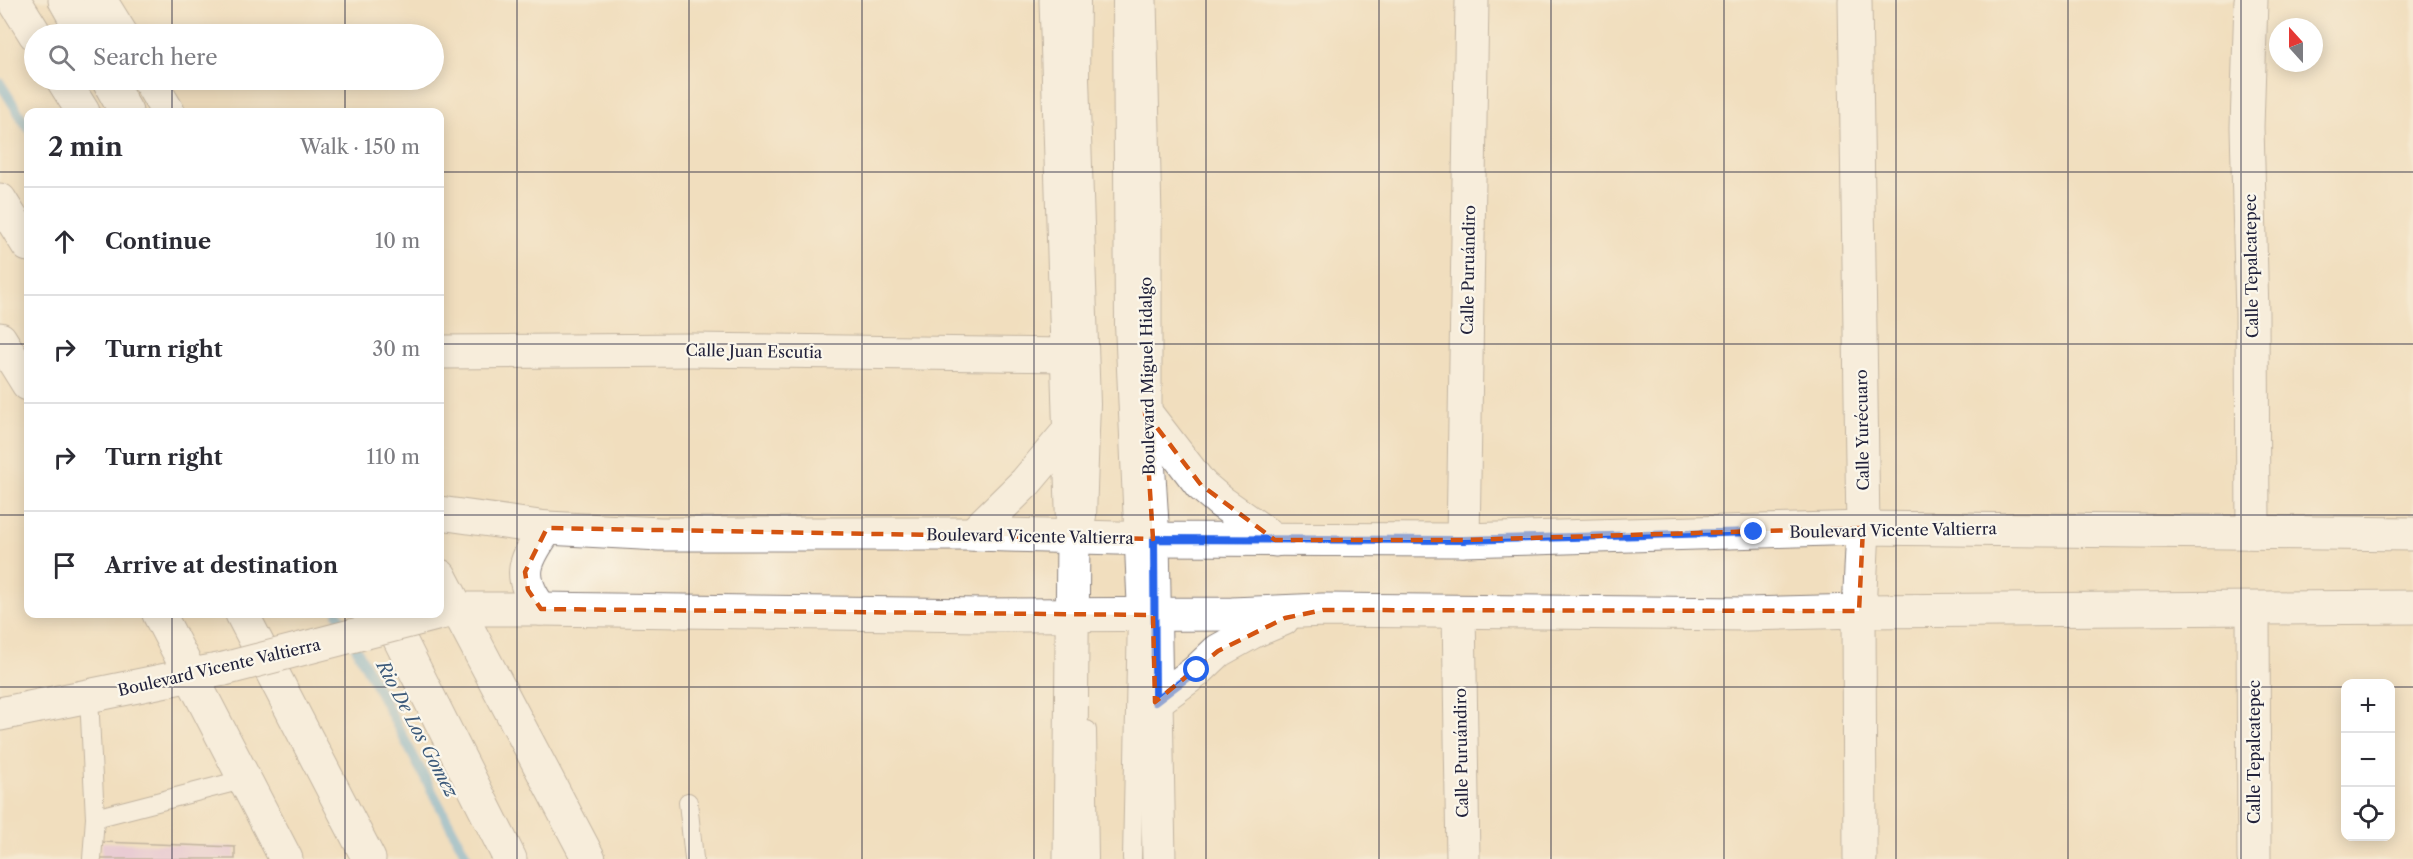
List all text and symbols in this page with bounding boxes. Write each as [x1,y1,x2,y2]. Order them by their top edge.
north arrow [2269,18,2323,72]
search box [24,24,444,90]
icon: search [45,41,78,74]
text: Search here [93,44,218,71]
text: 2 min [48,131,123,163]
text: Walk · 150 m [300,135,420,159]
street label: Calle Tepalcatepec [2240,194,2262,338]
street label: Calle Puruándiro [1457,205,1479,335]
icon: ahead [48,225,81,258]
text: Continue [105,228,211,255]
text: 10 m [375,229,420,253]
street label: Boulevard Miguel Hidalgo [1135,276,1159,475]
icon: right [48,333,81,366]
text: Turn right [105,336,223,363]
text: 30 m [372,337,420,361]
street label: Calle Juan Escutia [685,340,823,362]
street label: Calle Yurécuaro [1851,369,1873,491]
icon: right [48,441,81,474]
text: Turn right [105,444,223,471]
text: 110 m [367,445,420,469]
route end [1740,518,1766,544]
street label: Boulevard Vicente Valtierra [1789,518,1997,542]
street label: Boulevard Vicente Valtierra [926,524,1134,548]
icon: arrive [48,549,81,582]
text: Arrive at destination [105,552,338,579]
street label: Boulevard Vicente Valtierra [116,634,323,700]
water label: Rio De Los Gomez [371,655,463,803]
route start [1183,656,1209,682]
map controls [2341,679,2395,841]
button: + [2341,679,2395,733]
street label: Calle Tepalcatepec [2244,680,2264,824]
street label: Calle Puruándiro [1450,688,1472,818]
button: − [2341,733,2395,787]
button: locate [2341,787,2395,841]

